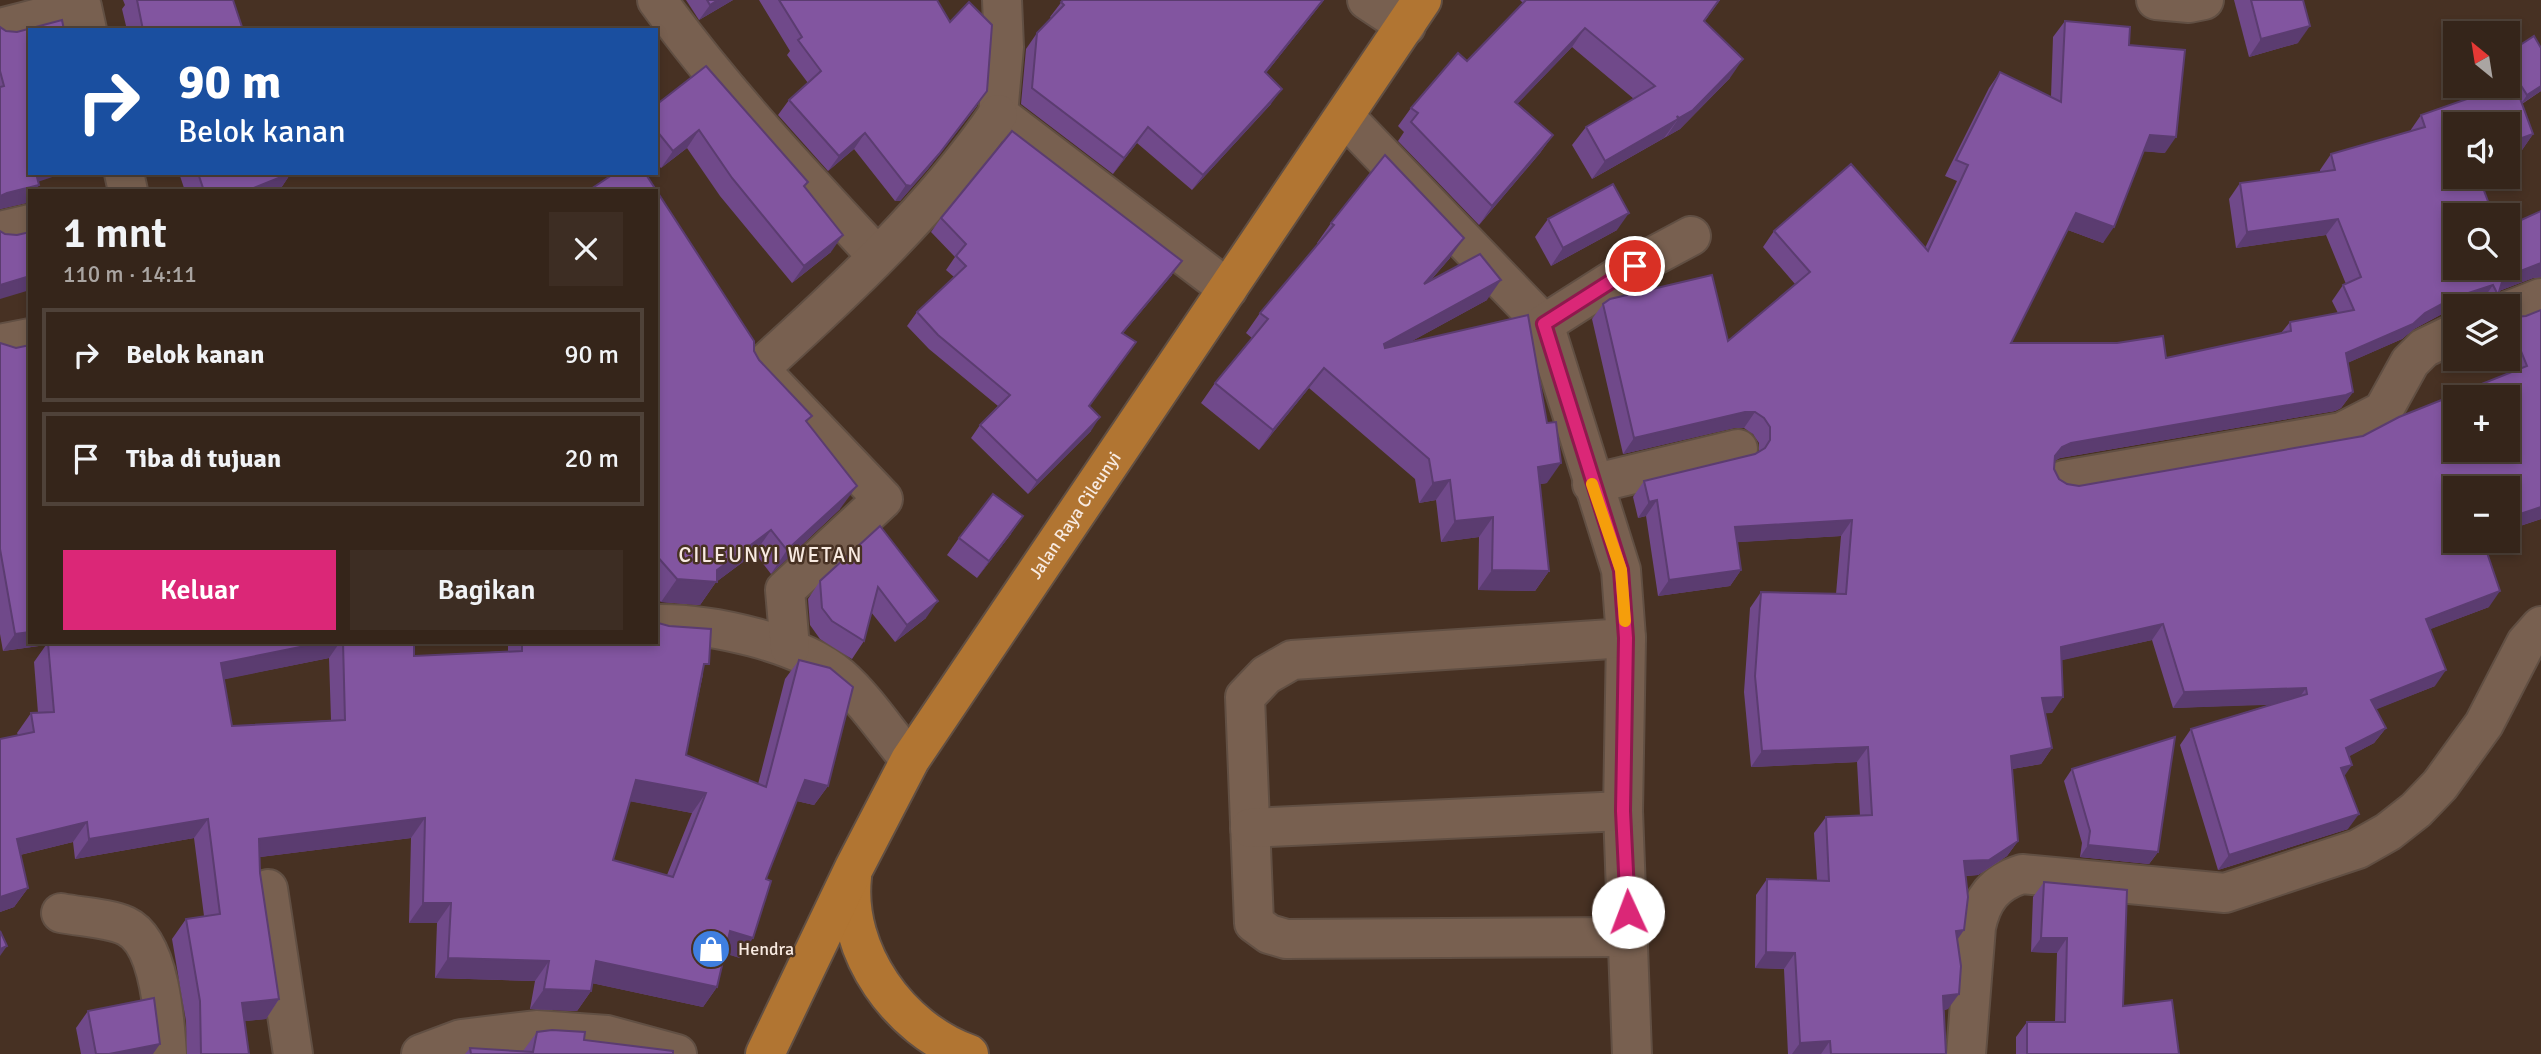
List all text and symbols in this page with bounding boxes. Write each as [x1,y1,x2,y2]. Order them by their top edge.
north arrow [2443,21,2520,98]
map controls [2443,21,2520,553]
text: 90 m [178,52,281,112]
icon: right [63,56,154,147]
text: Belok kanan [178,112,346,151]
button: sound [2443,112,2520,189]
button: search [2443,203,2520,280]
text: 1 mnt [63,208,167,259]
button: close [549,212,623,286]
pin [1605,236,1665,296]
icon: arrive [1616,247,1654,285]
text: 110 m · 14:11 [63,260,197,289]
button: layers [2443,294,2520,371]
icon: right [67,336,105,374]
text: Belok kanan [126,339,264,371]
text: 90 m [564,339,619,371]
button: + [2443,385,2520,462]
icon: arrive [67,440,105,478]
text: Tiba di tujuan [126,443,281,475]
text: 20 m [564,443,619,475]
street label: Jalan Raya Cileunyi [1024,447,1126,583]
button: − [2443,476,2520,553]
district label: CILEUNYI WETAN [678,542,864,568]
button: Keluar [63,550,336,630]
button: Bagikan [350,550,623,630]
position arrow [1591,875,1665,949]
shop icon: Hendra [690,928,732,970]
place label: Hendra [738,938,794,960]

